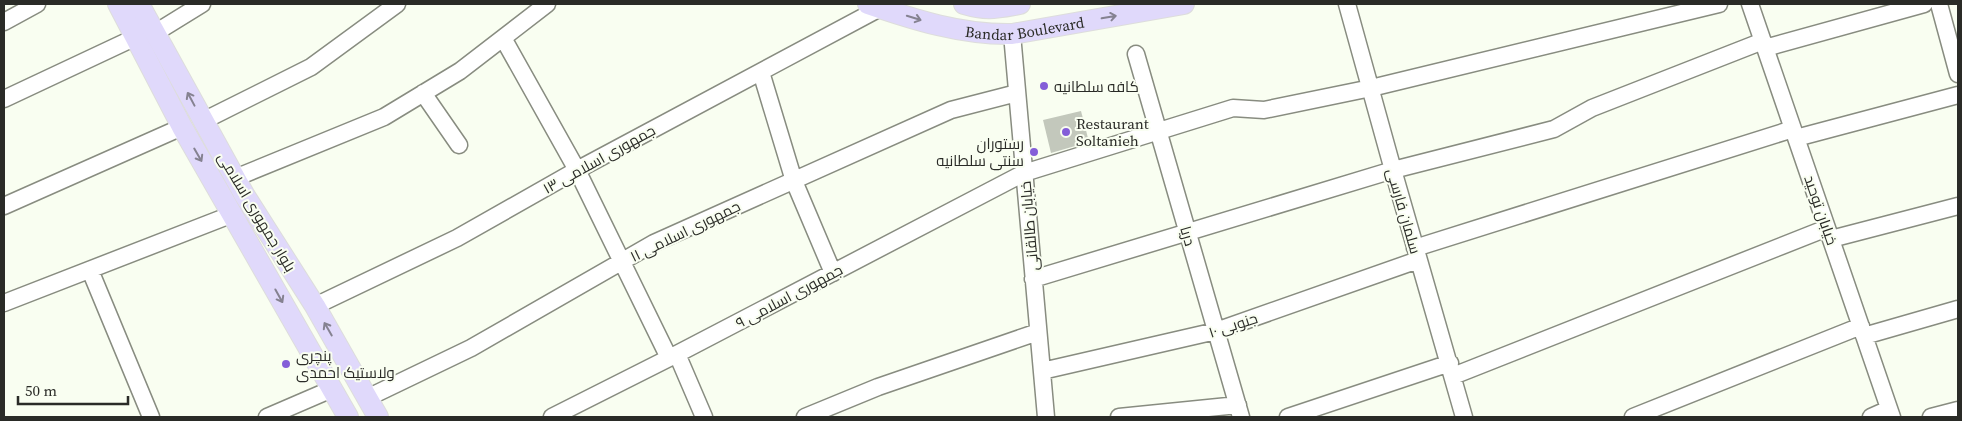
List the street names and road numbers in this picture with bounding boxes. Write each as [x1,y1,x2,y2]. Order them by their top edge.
street label: Bandar Boulevard [964,11,1086,45]
street label: جمهوری اسلامی ۱۳ [539,119,659,199]
street label: بلوار جمهوری اسلامی [213,148,301,276]
street label: سلمان فارسی [1382,166,1426,256]
street label: خیابان توحید [1799,172,1843,248]
street label: خیابان طالقانی [1015,180,1043,272]
street label: جمهوری اسلامی ۱۱ [626,195,744,267]
street label: دریا [1175,224,1201,248]
street label: جمهوری اسلامی ۹ [732,259,846,333]
street label: ۱۰ جنوبی [1206,307,1260,343]

